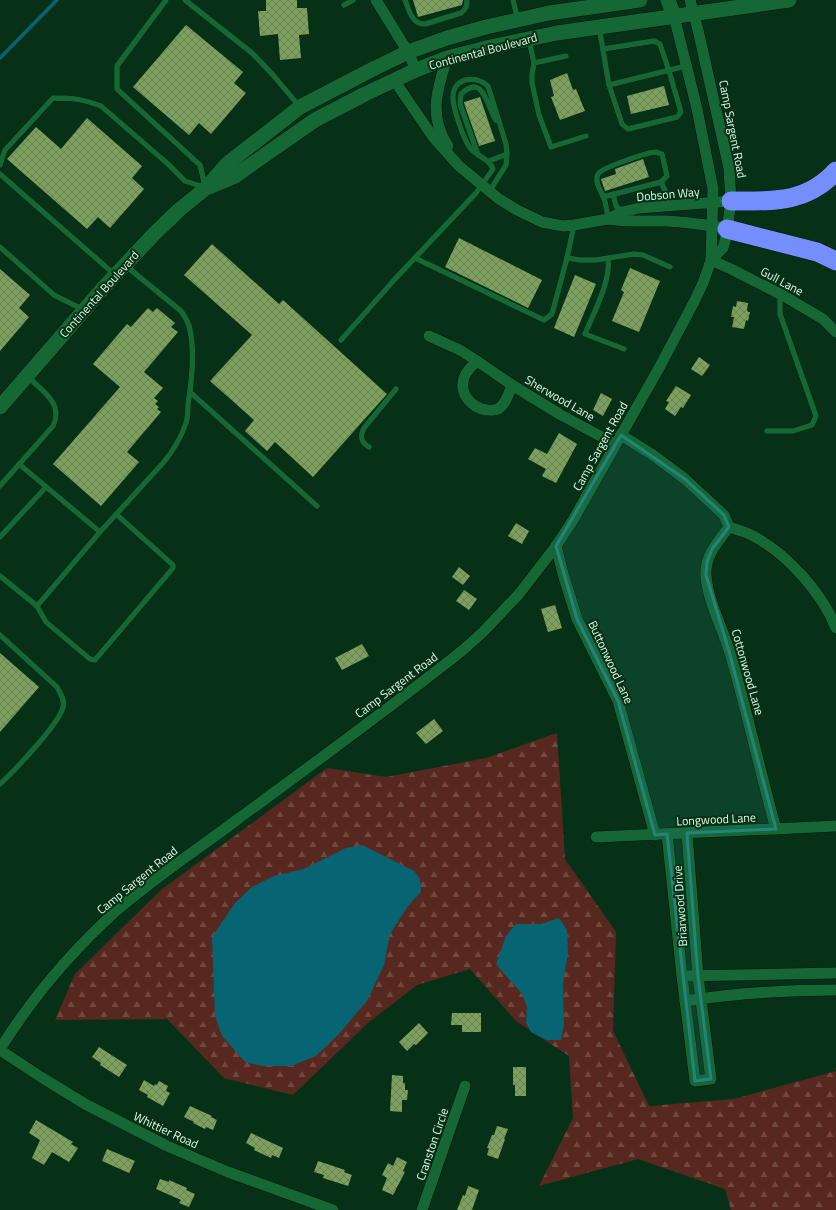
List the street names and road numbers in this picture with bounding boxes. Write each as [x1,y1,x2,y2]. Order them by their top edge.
street label: Continental Boulevard [427,27,539,75]
street label: Camp Sargent Road [714,78,752,180]
street label: Dobson Way [635,182,701,206]
street label: Continental Boulevard [55,246,143,342]
street label: Gull Lane [757,262,807,300]
street label: Sherwood Lane [521,370,599,426]
street label: Camp Sargent Road [568,398,632,494]
street label: Buttonwood Lane [583,617,639,707]
street label: Cottonwood Lane [727,627,769,717]
street label: Camp Sargent Road [351,647,441,723]
street label: Longwood Lane [676,807,756,831]
street label: Camp Sargent Road [92,841,182,919]
street label: Briarwood Drive [668,865,692,947]
street label: Cranston Circle [411,1105,453,1183]
street label: Whittier Road [130,1107,202,1153]

